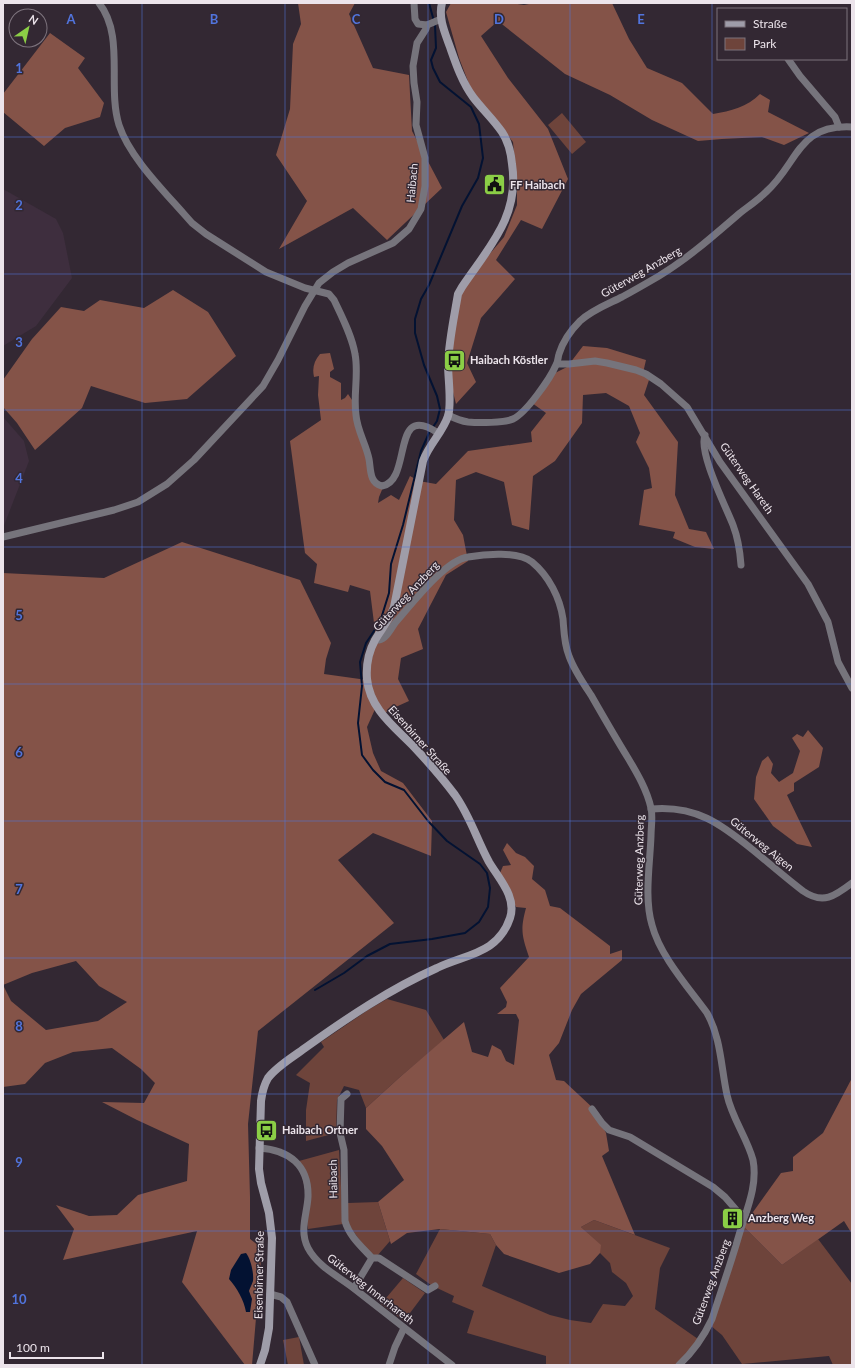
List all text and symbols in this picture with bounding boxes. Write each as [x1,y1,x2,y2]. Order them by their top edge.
north arrow [8,8,48,48]
legend [717,8,847,60]
text: A [65,11,76,27]
text: B [210,11,219,27]
text: C [352,11,361,27]
text: D [494,11,504,27]
text: E [637,11,645,27]
text: N [27,12,41,27]
text: Straße [753,16,787,31]
text: Park [753,36,777,51]
text: 1 [15,60,23,76]
street label: Haibach [403,163,420,203]
public building icon: FF Haibach [481,172,507,198]
place label: FF Haibach [510,178,565,191]
text: 2 [15,197,23,213]
street label: Güterweg Anzberg [598,243,683,300]
text: 3 [15,334,23,350]
bus stop icon: Haibach Köstler [441,347,467,373]
place label: Haibach Köstler [470,353,549,366]
street label: Güterweg Hareth [718,440,777,516]
text: 4 [15,470,23,486]
street label: Güterweg Anzberg [370,558,441,633]
text: 5 [15,607,23,623]
street label: Eisenbirner Straße [386,703,455,777]
text: 6 [15,744,23,760]
street label: Güterweg Anzberg [631,814,646,905]
street label: Güterweg Aigen [728,814,797,873]
text: 7 [15,881,23,897]
text: 8 [15,1018,23,1034]
bus stop icon: Haibach Ortner [253,1117,279,1143]
place label: Haibach Ortner [282,1123,359,1136]
text: 9 [15,1154,23,1170]
street label: Haibach [326,1159,339,1199]
building icon: Anzberg Weg [719,1205,745,1231]
place label: Anzberg Weg [747,1211,814,1224]
street label: Eisenbirner Straße [251,1231,266,1319]
street label: Güterweg Anzberg [689,1237,732,1327]
street label: Güterweg Innerhareth [325,1251,417,1327]
text: 10 [11,1291,27,1307]
scale bar [10,1334,103,1360]
text: 100 m [16,1340,50,1355]

